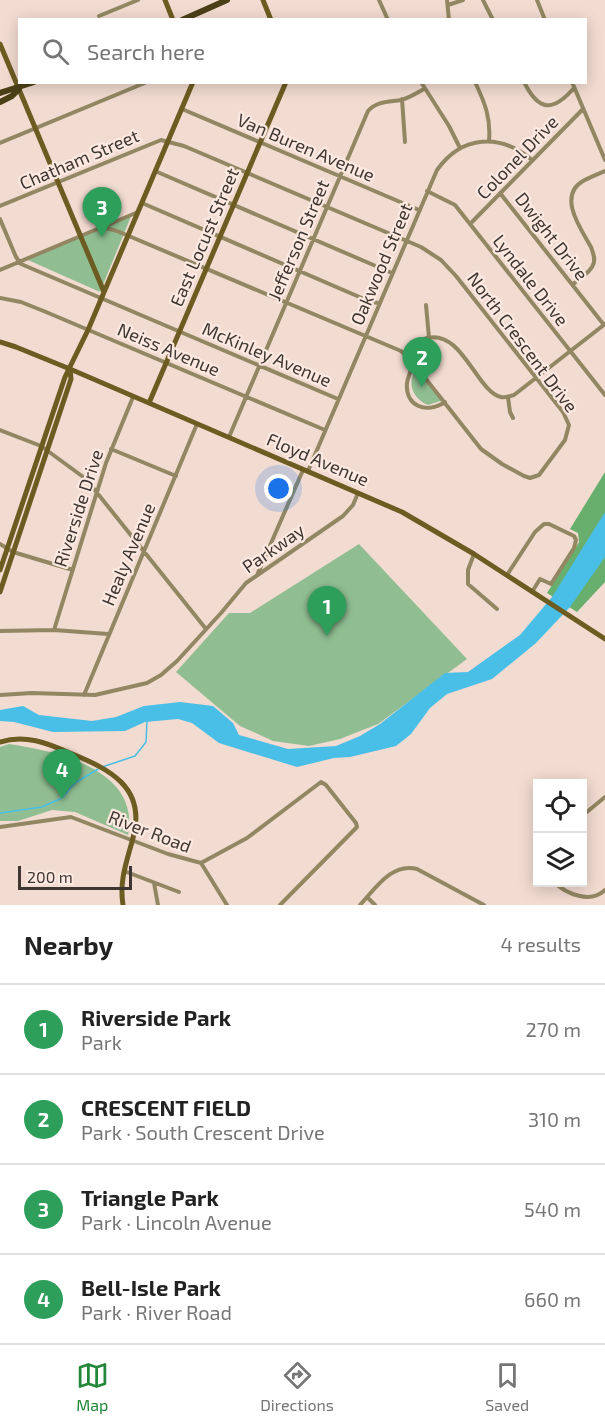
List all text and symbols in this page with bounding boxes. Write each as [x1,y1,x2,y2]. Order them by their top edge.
search box [18,18,587,84]
icon: search [39,35,72,68]
text: Search here [87,38,205,64]
street label: Van Buren Avenue [234,108,378,186]
street label: Colonel Drive [472,111,562,203]
street label: Chatham Street [16,124,142,194]
street label: East Locust Street [165,164,243,310]
street label: Jefferson Street [263,176,333,304]
pin: 3 [82,188,122,237]
street label: Dwight Drive [511,188,593,284]
street label: Oakwood Street [345,199,417,328]
street label: Lyndale Drive [488,230,574,330]
street label: North Crescent Drive [463,268,583,416]
street label: McKinley Avenue [199,317,335,391]
street label: Neiss Avenue [115,318,223,380]
pin: 2 [402,338,442,387]
street label: Floyd Avenue [264,428,372,490]
street label: Riverside Drive [49,446,107,570]
your location [264,474,293,503]
street label: Healy Avenue [96,499,160,609]
street label: Parkway [238,518,309,577]
pin: 1 [308,586,346,636]
pin: 4 [42,750,82,799]
map controls [533,779,587,887]
button: locate [533,779,587,833]
street label: River Road [105,805,195,857]
button: layers [533,833,587,887]
scale bar [18,863,132,890]
text: 200 m [27,867,73,886]
text: Nearby [24,929,113,960]
text: 4 results [501,932,581,956]
text: Riverside Park [81,1004,231,1030]
text: 1 [39,1017,48,1041]
text: 270 m [525,1017,581,1041]
text: Park [81,1030,122,1054]
text: CRESCENT FIELD [81,1094,251,1120]
text: 2 [38,1107,49,1131]
text: 310 m [528,1107,581,1131]
text: Park · South Crescent Drive [81,1120,325,1144]
text: Triangle Park [81,1184,219,1210]
text: 3 [38,1197,49,1221]
text: 540 m [524,1197,581,1221]
text: Park · Lincoln Avenue [81,1210,272,1234]
text: Bell-Isle Park [81,1274,221,1300]
text: 4 [37,1287,50,1311]
text: 660 m [524,1287,581,1311]
text: Park · River Road [81,1300,232,1324]
tab: Map [76,1359,109,1414]
tab: Directions [260,1359,334,1414]
tab: Saved [485,1359,529,1414]

